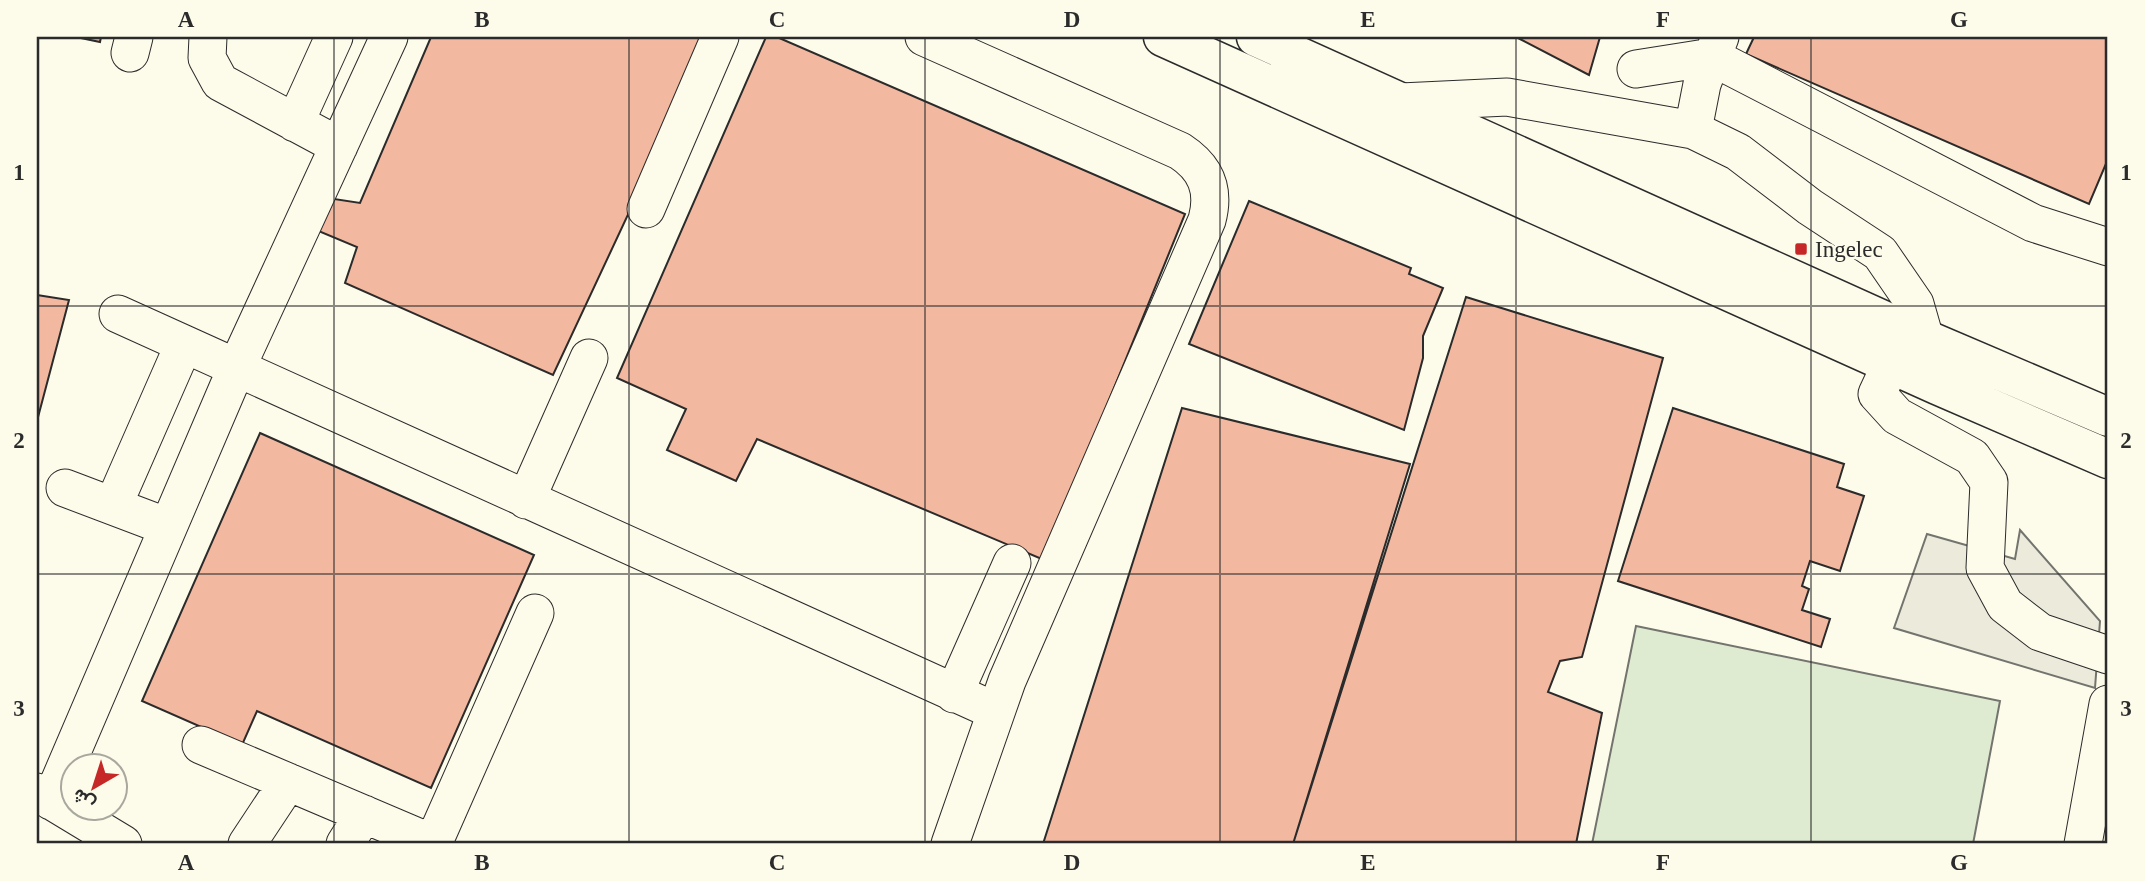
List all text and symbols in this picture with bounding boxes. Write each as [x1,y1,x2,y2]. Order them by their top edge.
text: A [178,7,195,32]
text: B [474,7,490,32]
text: C [769,7,785,32]
text: D [1064,7,1080,32]
text: E [1360,7,1376,32]
text: F [1656,7,1670,32]
text: G [1950,7,1968,32]
text: 1 [13,160,25,185]
text: 1 [2120,160,2132,185]
place label: Ingelec [1815,237,1883,262]
marker: Ingelec [1793,241,1809,257]
text: 2 [13,428,25,453]
text: 2 [2120,428,2132,453]
text: 3 [13,696,25,721]
text: 3 [2120,696,2132,721]
north arrow [60,752,130,822]
text: ش [68,784,100,815]
text: A [178,850,195,875]
text: B [474,850,490,875]
text: C [769,850,785,875]
text: D [1064,850,1080,875]
text: E [1360,850,1376,875]
text: F [1656,850,1670,875]
text: G [1950,850,1968,875]

